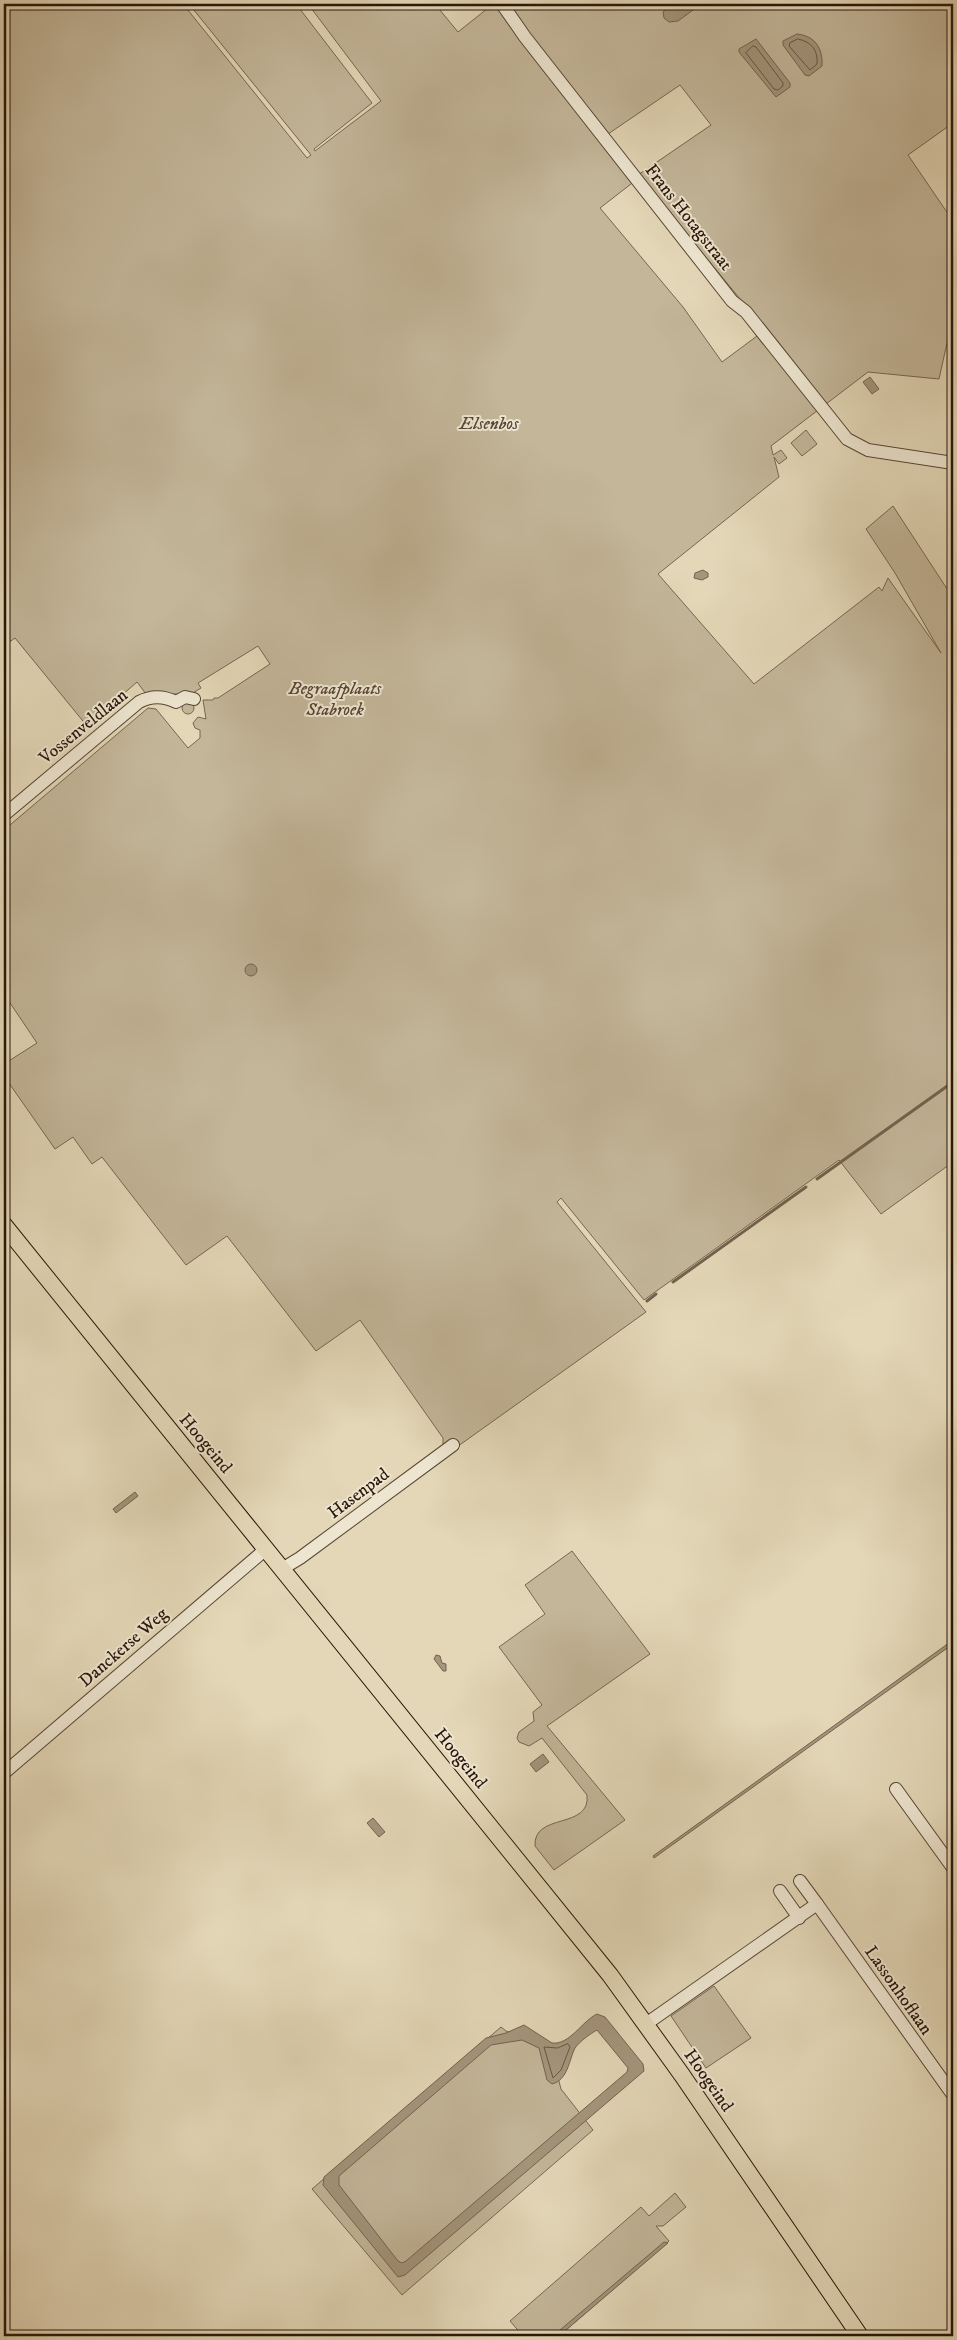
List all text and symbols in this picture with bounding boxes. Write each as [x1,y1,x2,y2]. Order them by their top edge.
street label: Frans Hotagstraat [640,160,737,275]
park label: Elsenbos [459,413,519,435]
park label: Begraafplaats Stabroek [288,678,382,721]
street label: Vossenveldlaan [34,684,133,770]
street label: Hoogeind [174,1409,237,1478]
street label: Hasenpad [324,1464,394,1524]
street label: Danckerse Weg [75,1603,173,1692]
street label: Hoogeind [429,1724,491,1793]
street label: Lassonhoflaan [859,1942,937,2040]
street label: Hoogeind [679,2045,738,2116]

